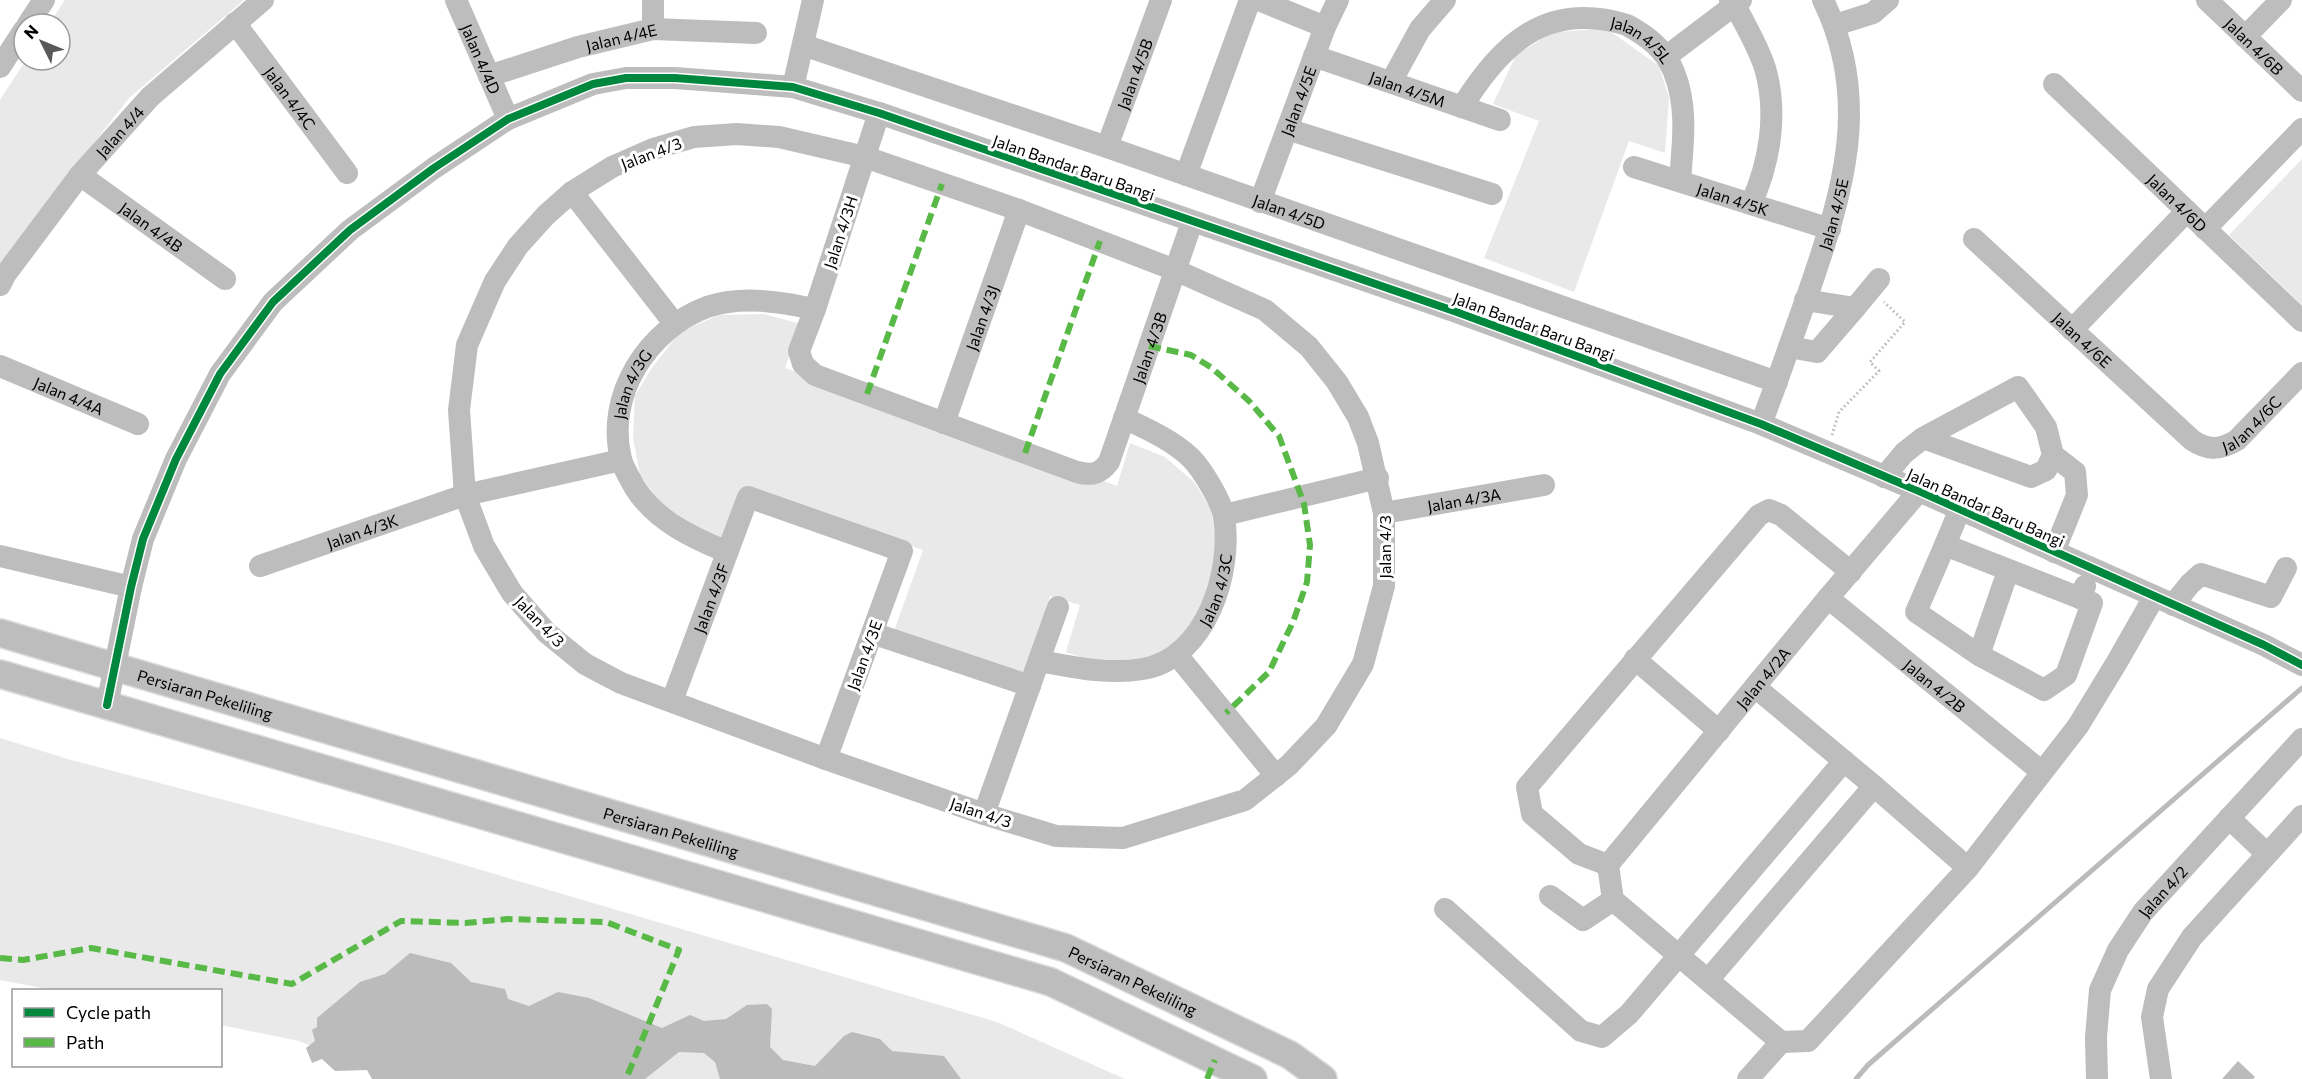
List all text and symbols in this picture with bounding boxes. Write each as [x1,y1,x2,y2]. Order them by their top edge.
north arrow [12,12,72,72]
street label: Jalan 4/5L [1609,12,1677,67]
street label: Jalan 4/6B [2221,13,2288,78]
street label: Jalan 4/4E [584,19,659,54]
text: N [20,21,42,42]
street label: Jalan 4/4D [458,21,505,97]
street label: Jalan 4/5B [1112,36,1156,112]
street label: Jalan 4/4C [261,62,320,133]
street label: Jalan 4/5E [1276,63,1319,138]
street label: Jalan 4/5M [1367,66,1448,110]
street label: Jalan 4/4 [91,101,148,161]
street label: Jalan Bandar Baru Bangi [990,130,1158,204]
street label: Jalan 4/3 [618,133,684,173]
street label: Jalan 4/6D [2144,169,2211,235]
street label: Jalan 4/5E [1814,177,1851,252]
street label: Jalan 4/5K [1695,178,1772,219]
street label: Jalan 4/5D [1251,190,1328,232]
street label: Jalan 4/3H [819,193,861,271]
street label: Jalan 4/4B [116,197,187,255]
street label: Jalan 4/3J [961,282,1001,353]
street label: Jalan Bandar Baru Bangi [1451,288,1617,364]
street label: Jalan 4/6E [2049,308,2116,371]
street label: Jalan 4/3B [1128,309,1170,385]
street label: Jalan 4/3G [609,345,655,420]
street label: Jalan 4/4A [31,372,107,418]
street label: Jalan 4/6C [2219,391,2285,456]
street label: Jalan Bandar Baru Bangi [1904,464,2068,550]
street label: Jalan 4/3A [1426,483,1502,515]
street label: Jalan 4/3K [324,509,401,552]
street label: Jalan 4/3 [1375,515,1394,579]
street label: Jalan 4/3C [1194,553,1235,629]
street label: Jalan 4/3F [689,560,732,635]
street label: Jalan 4/3 [511,592,569,650]
street label: Jalan 4/3E [843,617,885,693]
street label: Jalan 4/2A [1732,643,1794,712]
street label: Jalan 4/2B [1900,654,1970,716]
street label: Persiaran Pekeliling [135,665,275,723]
street label: Jalan 4/3 [948,793,1014,831]
street label: Persiaran Pekeliling [601,802,742,860]
street label: Jalan 4/2 [2133,861,2191,920]
street label: Persiaran Pekeliling [1066,941,1201,1019]
legend [12,989,222,1067]
text: Cycle path [66,1001,151,1023]
text: Path [66,1031,104,1053]

